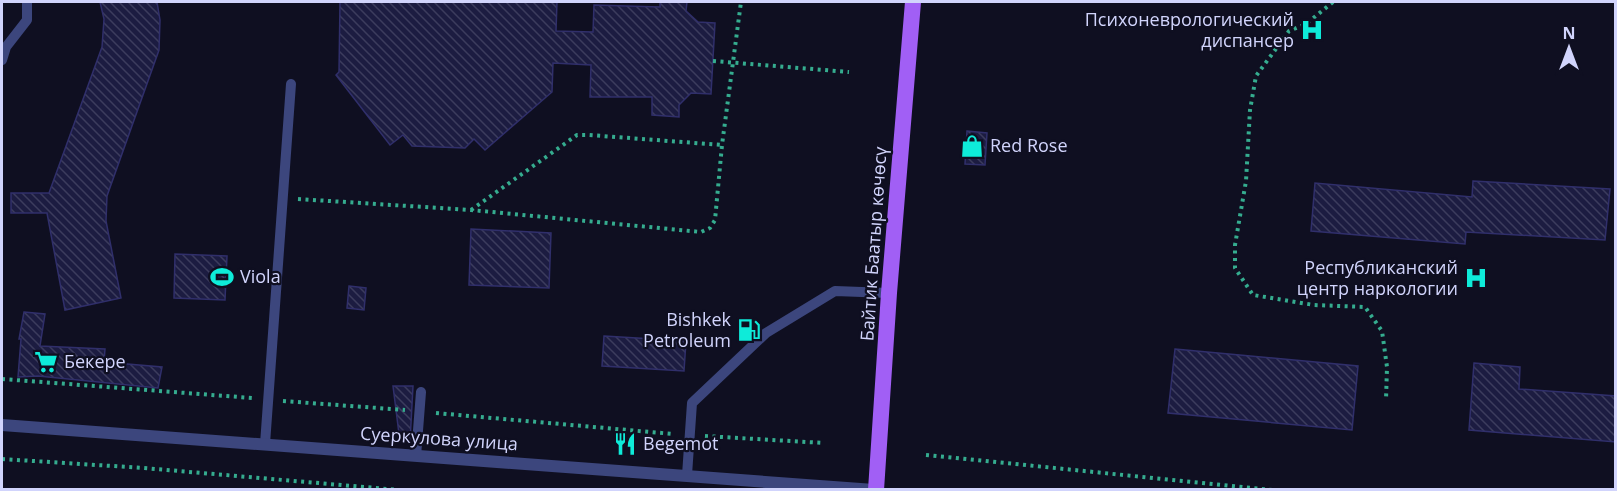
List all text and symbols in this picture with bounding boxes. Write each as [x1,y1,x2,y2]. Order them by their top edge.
place label: Психоневрологический диспансер [1085,7,1294,52]
hospital icon: Психоневрологический диспансер [1299,17,1325,43]
north arrow [1539,18,1599,78]
text: N [1562,22,1576,44]
shop icon: Red Rose [959,133,985,159]
place label: Red Rose [990,133,1068,157]
street label: Байтик Баатыр көчөсү [854,146,892,342]
place label: Республиканский центр наркологии [1297,255,1458,300]
sports icon: Viola [209,264,235,290]
place label: Viola [240,264,281,288]
hospital icon: Республиканский центр наркологии [1463,265,1489,291]
place label: Bishkek Petroleum [643,307,732,352]
fuel station icon: Bishkek Petroleum [736,317,762,343]
supermarket icon: Бекере [33,349,59,375]
place label: Бекере [64,349,126,373]
street label: Суеркулова улица [359,421,519,455]
restaurant icon: Begemot [612,431,638,457]
place label: Begemot [643,431,719,455]

